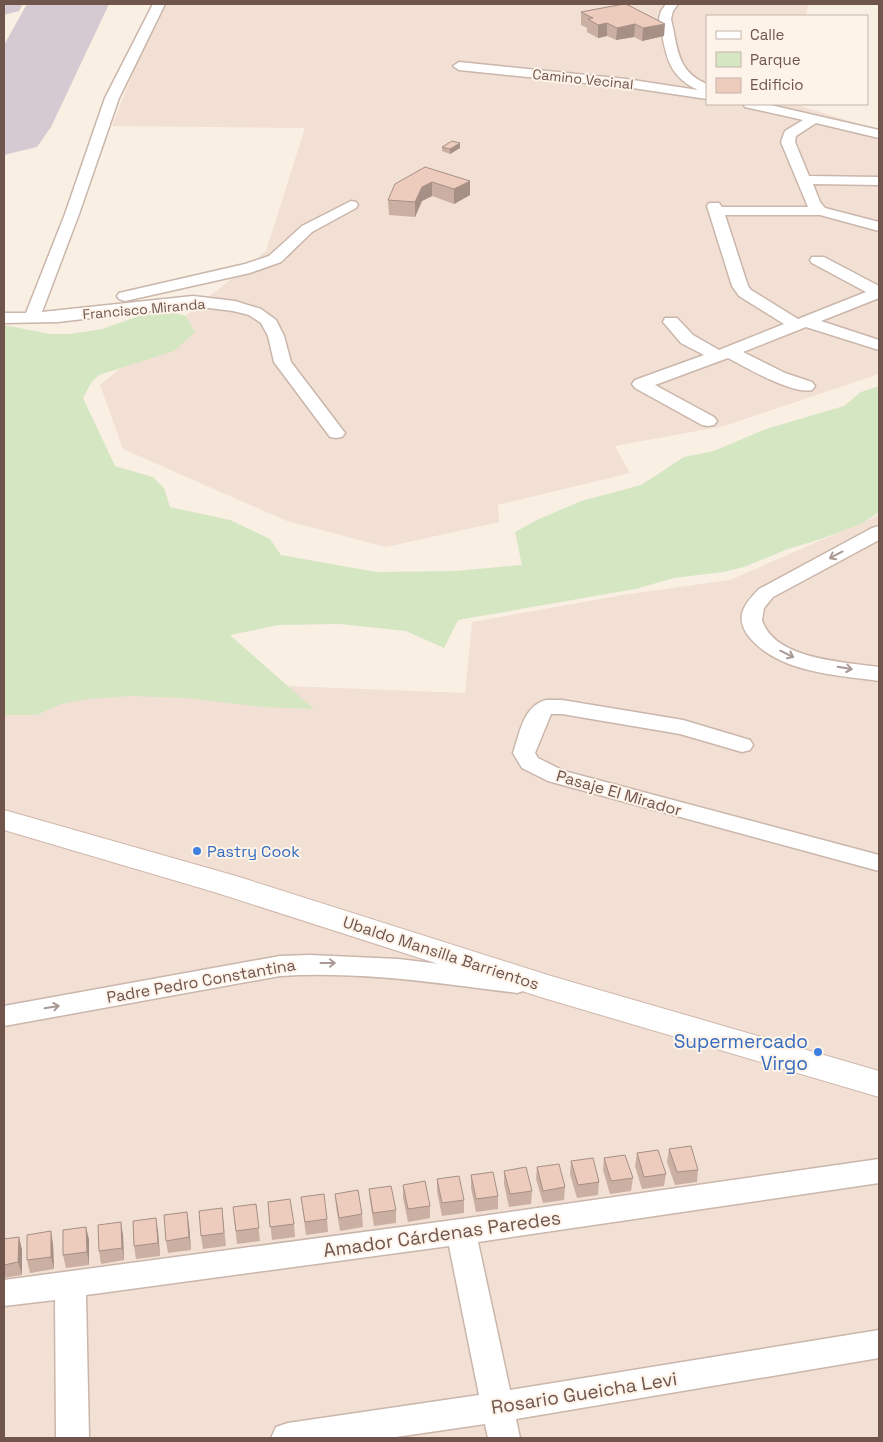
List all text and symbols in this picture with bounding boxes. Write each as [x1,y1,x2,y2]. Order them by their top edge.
legend [706,15,868,105]
text: Calle [750,25,785,44]
text: Parque [750,50,801,69]
street label: Camino Vecinal [532,65,634,93]
text: Edificio [750,75,804,94]
street label: Francisco Miranda [82,295,206,323]
one-way arrow [830,551,844,561]
one-way arrow [779,650,794,659]
one-way arrow [837,664,853,674]
street label: Pasaje El Mirador [554,765,684,821]
place label: Pastry Cook [207,841,300,862]
marker: Pastry Cook [191,845,203,857]
street label: Ubaldo Mansilla Barrientos [340,911,542,995]
street label: Padre Pedro Constantina [105,954,297,1008]
one-way arrow [320,958,336,968]
one-way arrow [43,1002,59,1012]
place label: Supermercado Virgo [674,1029,808,1076]
marker: Supermercado Virgo [812,1046,824,1058]
street label: Amador Cárdenas Paredes [322,1205,562,1263]
street label: Rosario Gueicha Levi [489,1366,679,1420]

